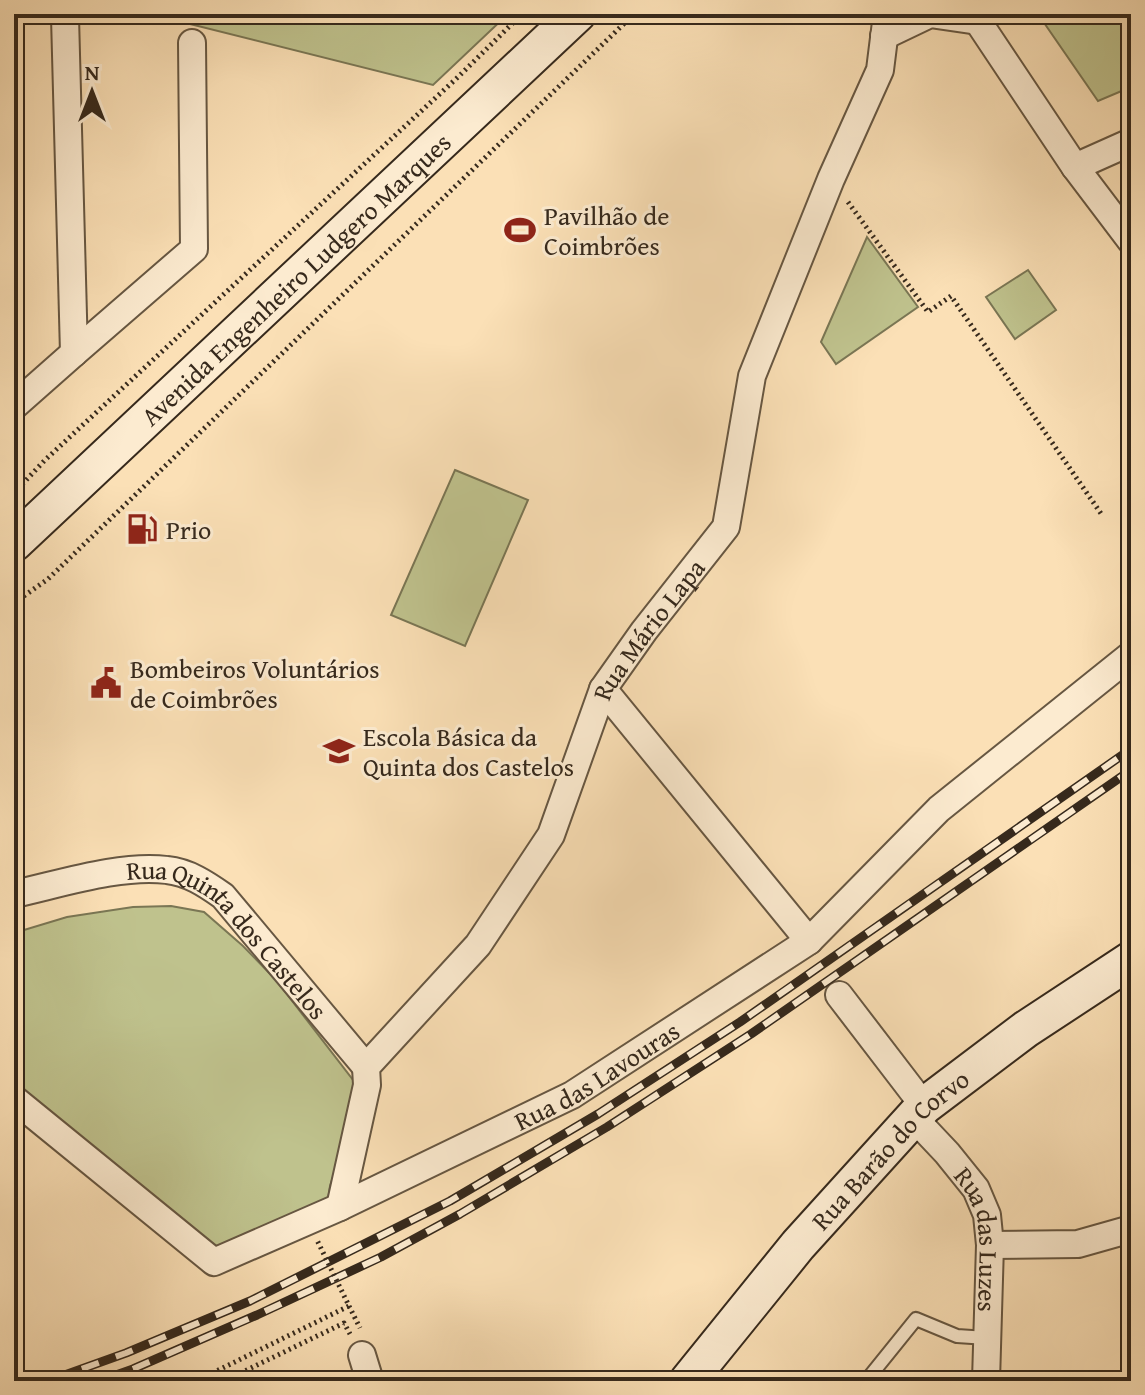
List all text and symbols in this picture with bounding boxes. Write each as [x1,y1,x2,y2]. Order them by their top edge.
north arrow [52,52,132,132]
text: N [85,56,100,88]
street label: Avenida Engenheiro Ludgero Marques [131,123,459,434]
place label: Pavilhão de Coimbrões [544,196,669,265]
sports icon: Pavilhão de Coimbrões [503,213,537,247]
place label: Prio [166,510,211,549]
fuel station icon: Prio [125,512,159,546]
street label: Rua Mário Lapa [581,549,714,705]
place label: Bombeiros Voluntários de Coimbrões [130,649,380,718]
public building icon: Bombeiros Voluntários de Coimbrões [89,666,123,700]
place label: Escola Básica da Quinta dos Castelos [363,717,574,786]
school or university icon: Escola Básica da Quinta dos Castelos [322,734,356,768]
street label: Rua Quinta dos Castelos [125,849,337,1027]
street label: Rua das Lavouras [507,1011,687,1140]
street label: Rua Barão do Corvo [801,1059,977,1238]
street label: Rua das Luzes [945,1158,1009,1312]

